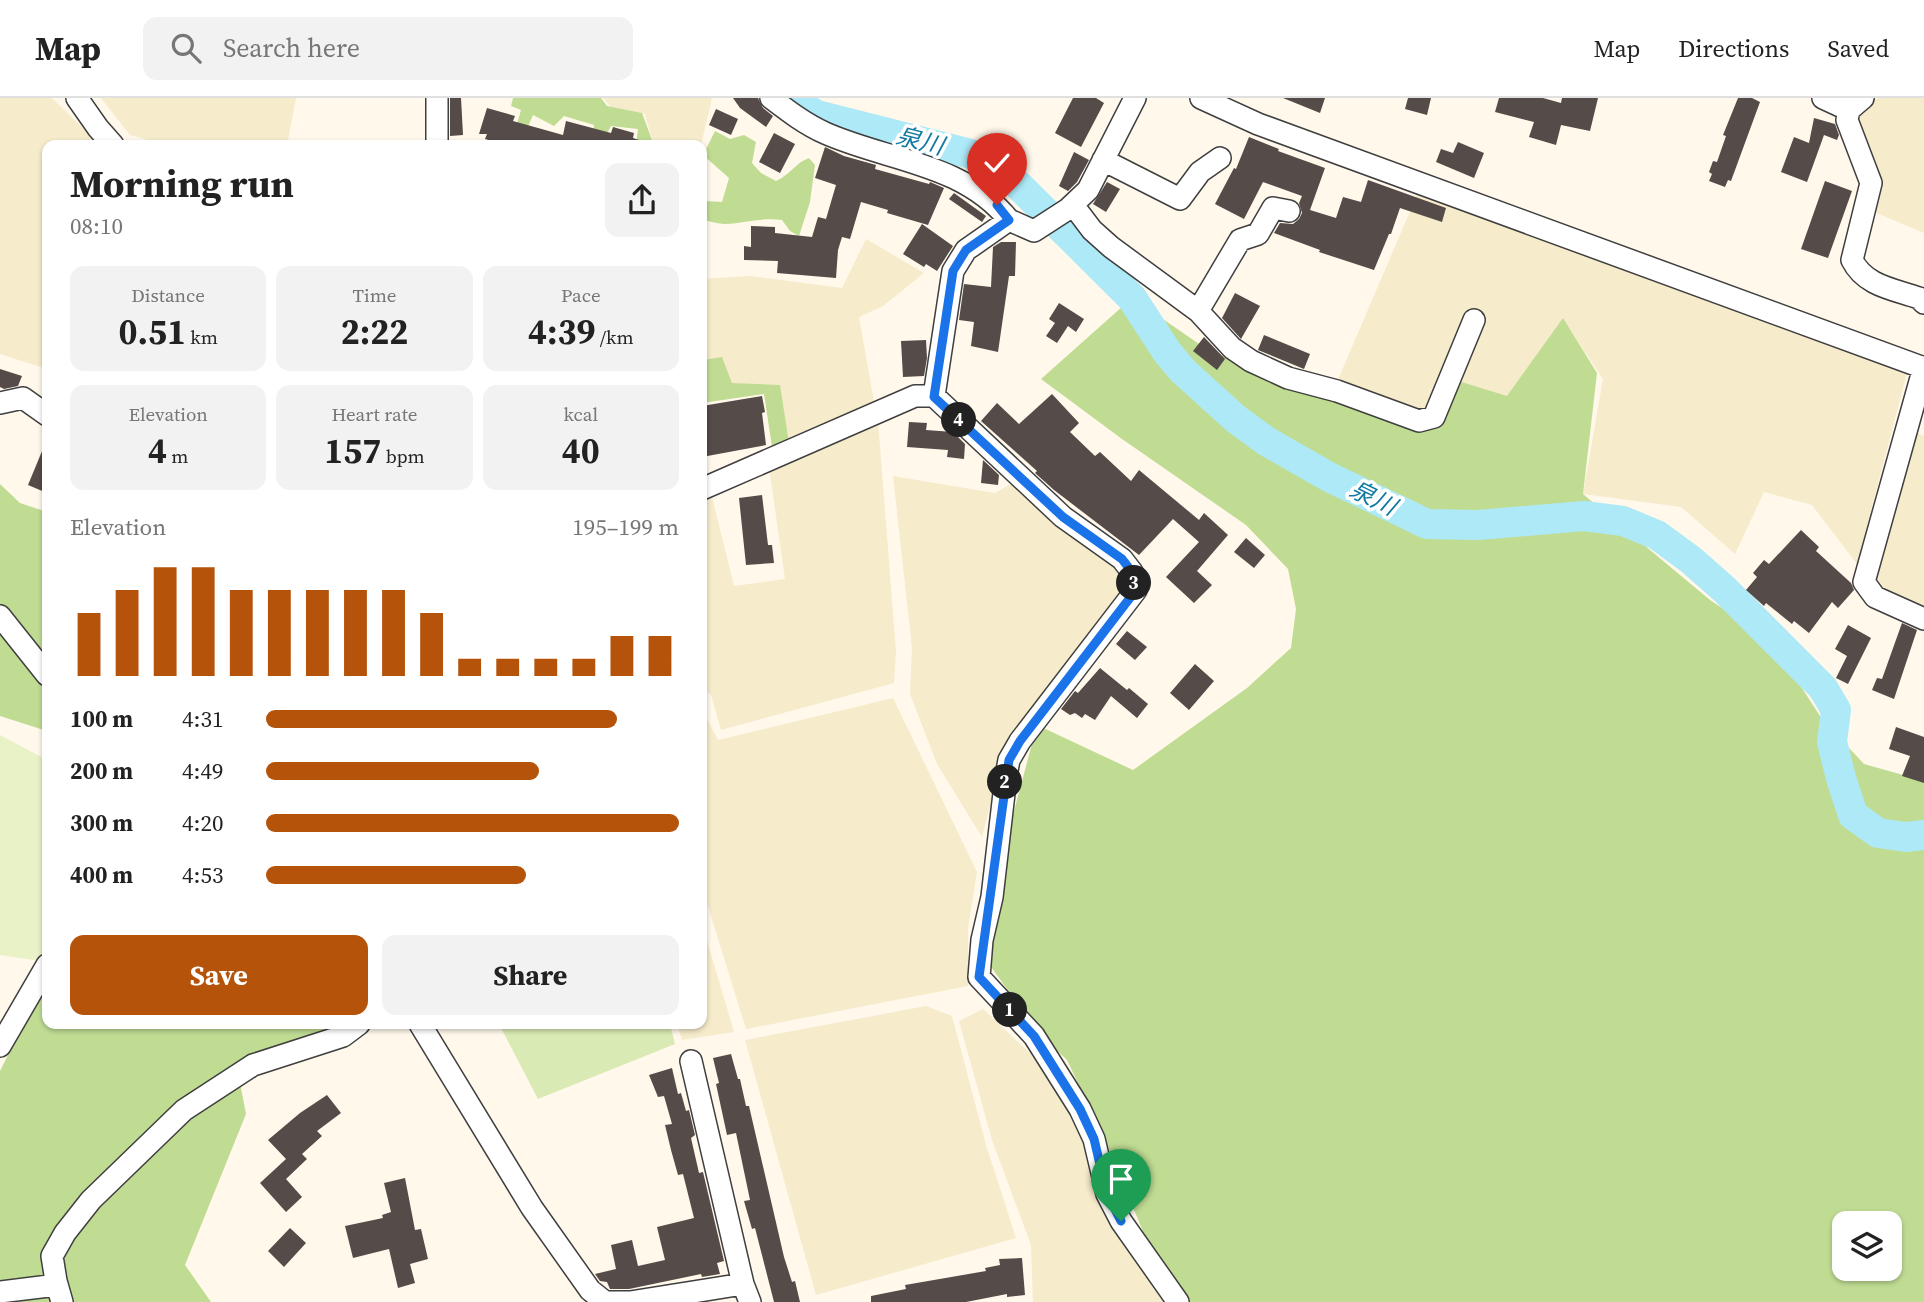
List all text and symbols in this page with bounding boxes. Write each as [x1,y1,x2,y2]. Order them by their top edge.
search box [143,17,633,80]
text: Map [35,26,101,71]
icon: search [167,29,205,67]
text: Search here [223,30,360,66]
text: Map [1593,32,1640,65]
text: Directions [1678,32,1789,65]
text: Saved [1827,32,1889,65]
water label: 泉川 [893,119,950,163]
pin [967,133,1027,205]
icon: check [978,144,1016,182]
text: Morning run [70,158,294,210]
button: share [605,163,679,237]
text: 08:10 [70,210,123,242]
text: Distance [131,282,205,308]
text: Time [353,282,396,308]
text: Pace [561,282,601,308]
text: 0.51 [118,308,186,356]
text: 2:22 [341,308,408,356]
text: 4:39 [528,308,595,356]
text: km [186,324,218,350]
text: /km [595,324,634,350]
text: Elevation [128,401,208,427]
text: Heart rate [331,401,418,427]
text: kcal [564,401,598,427]
pin: 4 [942,402,976,438]
text: 4 [953,406,964,432]
text: 4 [148,427,167,475]
text: 157 [324,427,381,475]
text: 40 [562,427,600,475]
text: m [167,443,188,469]
text: bpm [381,443,425,469]
water label: 泉川 [1344,472,1405,524]
text: Elevation [70,511,166,543]
text: 195–199 m [572,511,679,543]
pin: 3 [1116,566,1152,601]
text: 3 [1128,569,1139,595]
text: 100 m [70,703,133,735]
text: 4:31 [182,703,223,735]
text: 200 m [70,755,133,787]
text: 4:49 [182,755,223,787]
pin: 2 [988,764,1023,800]
text: 2 [999,768,1010,794]
text: 300 m [70,807,133,839]
text: 4:20 [182,807,223,839]
text: 400 m [70,859,133,891]
text: 4:53 [182,859,223,891]
button: Save [70,935,368,1015]
button: Share [382,935,679,1015]
pin: 1 [992,992,1028,1028]
text: 1 [1004,996,1015,1022]
pin [1091,1149,1151,1221]
icon: arrive [1102,1160,1140,1198]
map controls [1832,1211,1902,1281]
button: layers [1832,1211,1902,1281]

